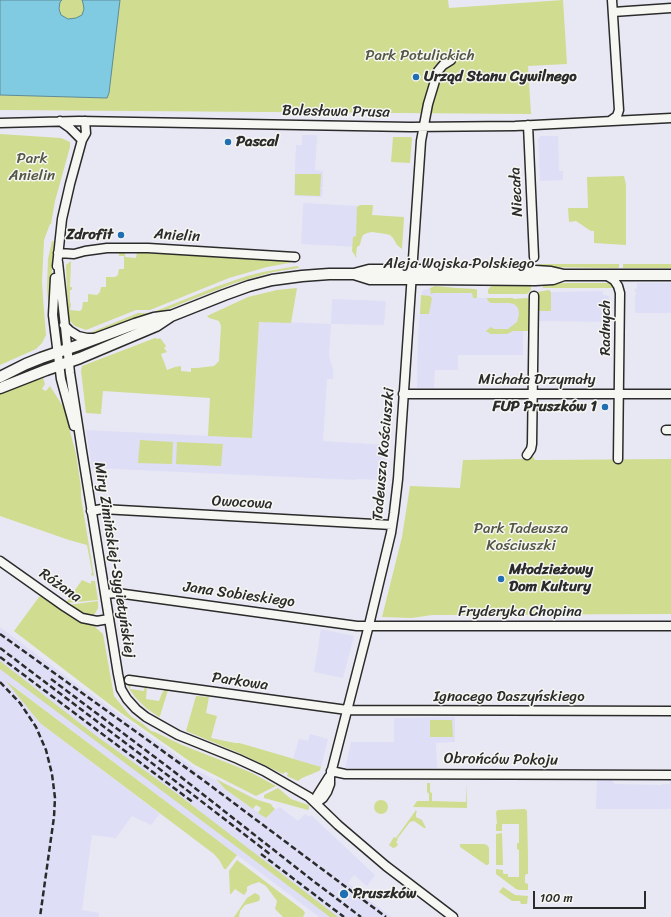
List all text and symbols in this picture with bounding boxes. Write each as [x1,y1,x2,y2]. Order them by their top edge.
park label: Park Potulickich [365,47,475,65]
place label: Urząd Stanu Cywilnego [424,68,577,86]
marker: Urząd Stanu Cywilnego [411,72,421,82]
street label: Bolesława Prusa [282,102,390,122]
place label: Pascal [236,133,279,151]
marker: Pascal [223,137,233,147]
park label: Park Anielin [9,150,55,185]
street label: Niecała [507,167,527,217]
street label: Anielin [153,225,201,247]
place label: Zdrofit [66,226,113,244]
marker: Zdrofit [116,230,126,240]
street label: Aleja Wojska Polskiego [384,255,534,273]
street label: Radnych [597,300,615,356]
street label: Michała Drzymały [478,371,596,389]
street label: Tadeusza Kościuszki [369,387,399,521]
place label: FUP Pruszków 1 [493,398,597,416]
marker: FUP Pruszków 1 [600,402,610,412]
street label: Miry Zimińskiej-Sygietyńskiej [90,461,138,659]
street label: Owocowa [211,492,273,514]
park label: Park Tadeusza Kościuszki [474,520,568,555]
place label: Młodzieżowy Dom Kultury [509,561,593,596]
street label: Różana [36,565,84,607]
marker: Młodzieżowy Dom Kultury [496,574,506,584]
street label: Jana Sobieskiego [182,578,296,612]
street label: Fryderyka Chopina [458,603,582,621]
street label: Parkowa [211,669,269,695]
street label: Ignacego Daszyńskiego [433,688,585,706]
street label: Obrońców Pokoju [444,750,558,770]
scale bar [535,883,648,909]
place label: Pruszków [353,885,416,903]
text: 100 m [540,887,573,909]
marker: Pruszków [338,888,350,900]

